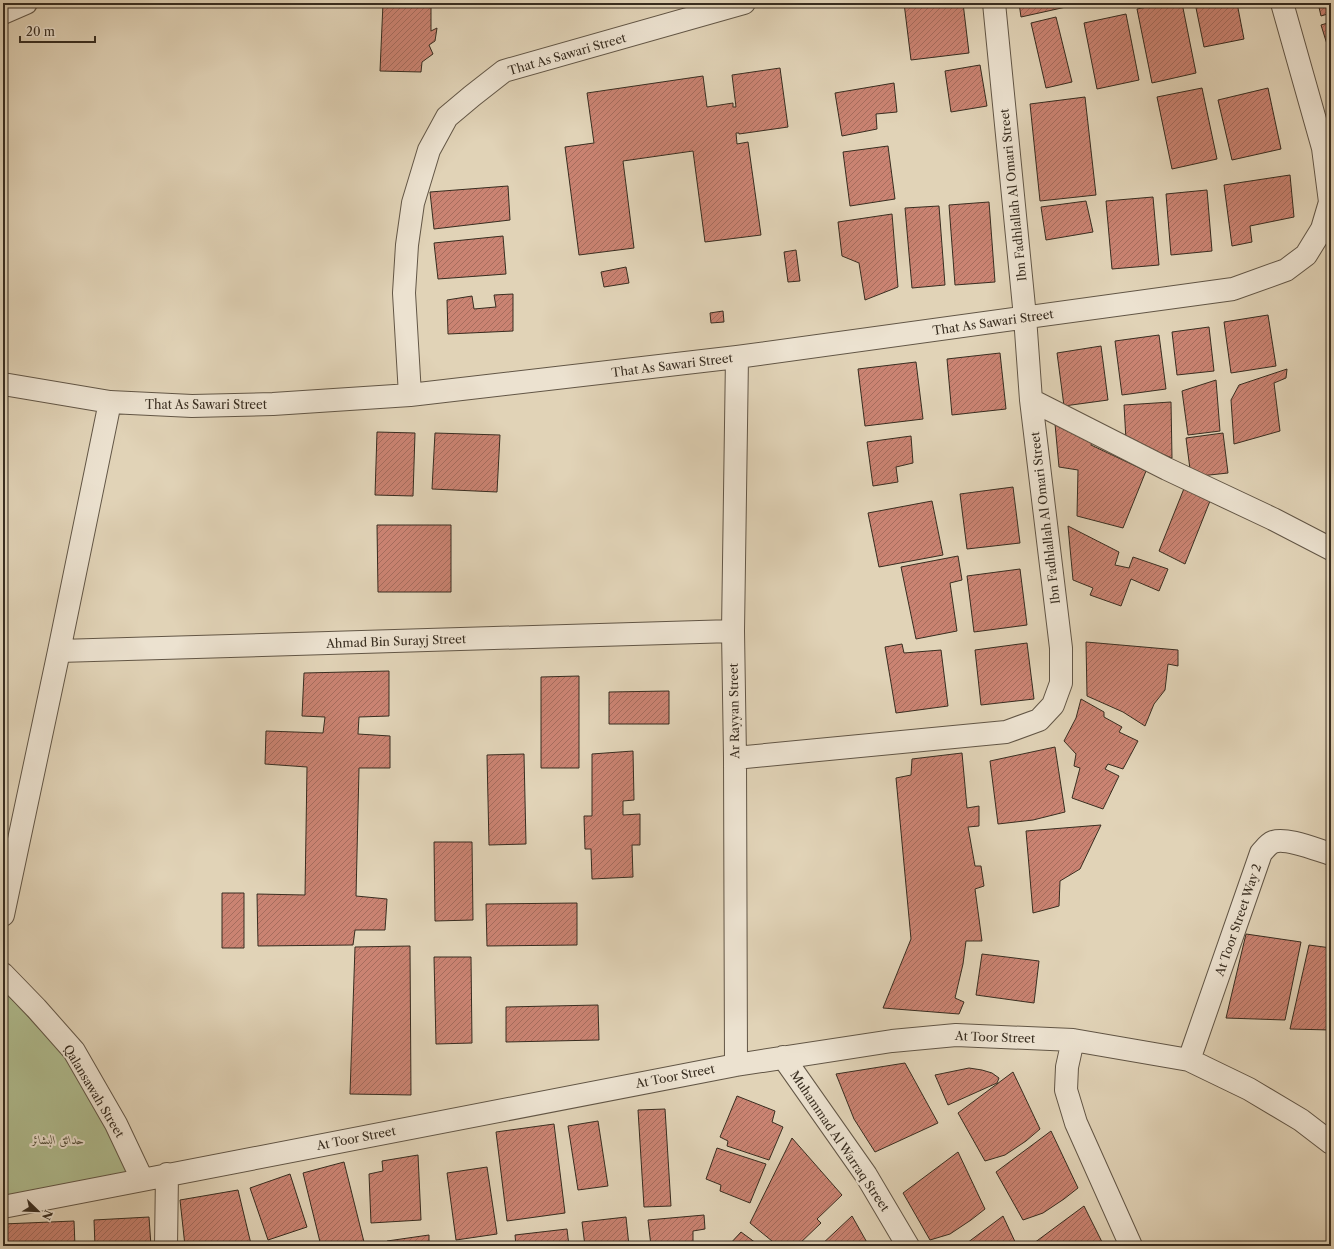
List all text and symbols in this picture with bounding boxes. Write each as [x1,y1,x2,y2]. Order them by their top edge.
scale bar [20,18,95,44]
text: 20 m [26,24,55,39]
street label: That As Sawari Street [506,30,628,78]
street label: Ibn Fadhlallah Al Omari Street [996,107,1030,282]
street label: That As Sawari Street [932,306,1055,338]
street label: That As Sawari Street [611,350,734,380]
street label: That As Sawari Street [145,397,268,412]
street label: Ibn Fadhlallah Al Omari Street [1027,430,1063,605]
street label: Ahmad Bin Surayj Street [325,631,467,651]
street label: Ar Rayyan Street [726,662,742,760]
street label: At Toor Street Way 2 [1211,862,1264,979]
street label: At Toor Street [954,1028,1036,1046]
street label: Qalansawah Street [60,1042,128,1141]
street label: At Toor Street [633,1061,717,1091]
street label: Muhammad Al Warraq Street [787,1068,893,1215]
street label: At Toor Street [314,1123,398,1153]
park label: حدائق البشائر [31,1132,84,1148]
north arrow [18,1191,58,1231]
text: N [39,1208,56,1222]

